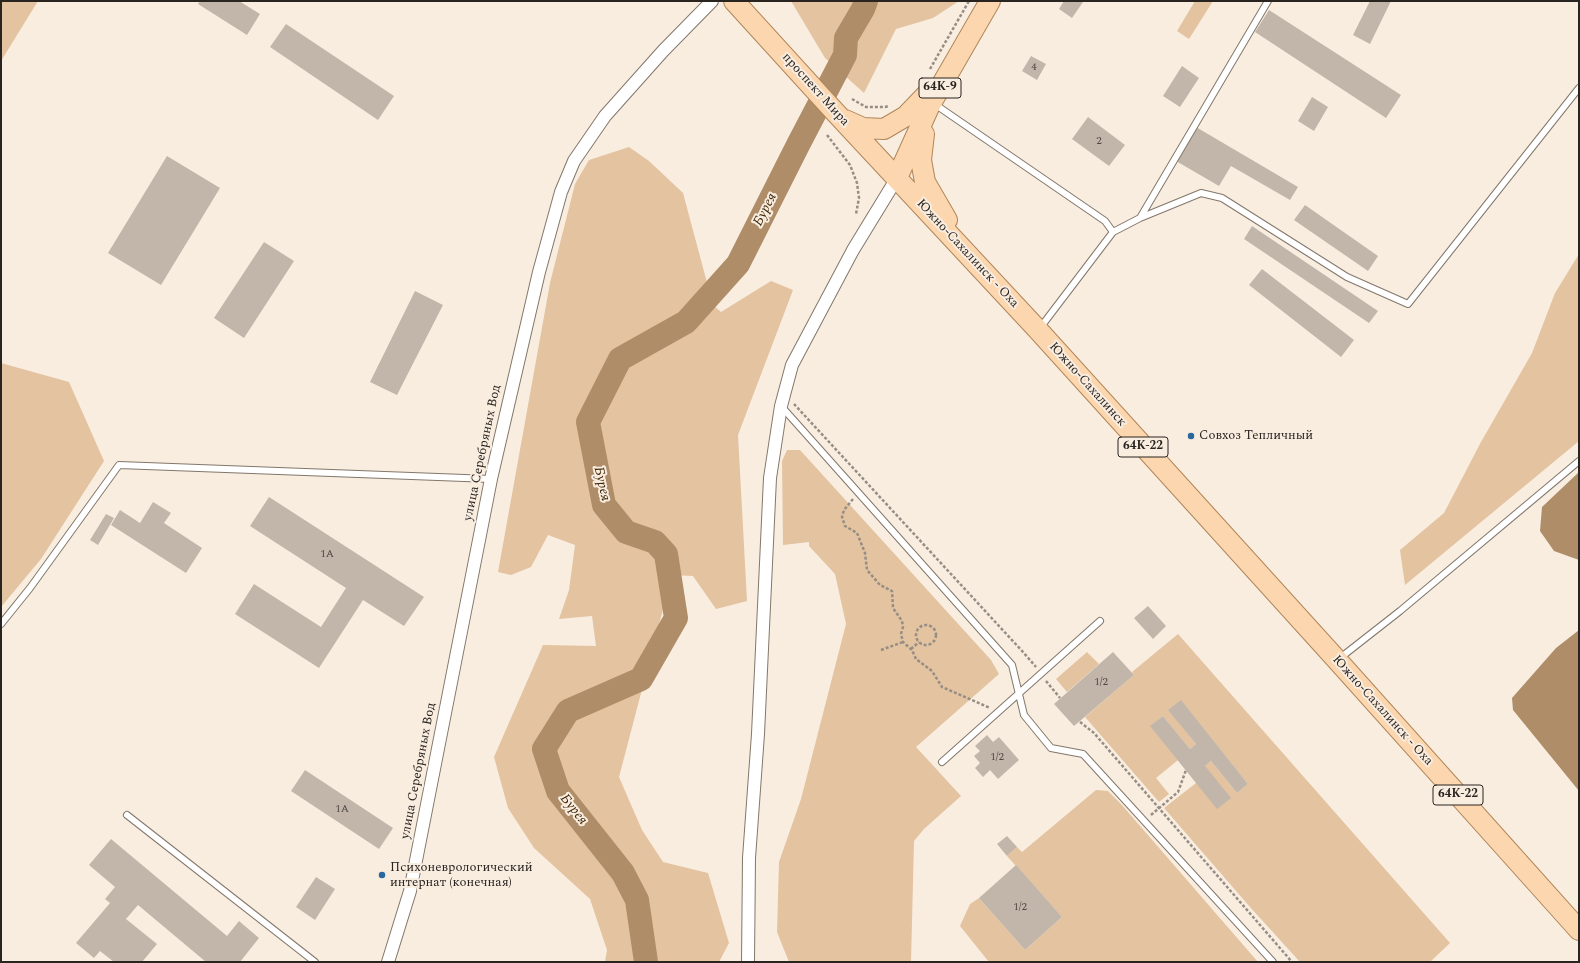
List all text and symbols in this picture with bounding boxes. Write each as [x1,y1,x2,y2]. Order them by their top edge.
street label: проспект Мира [778,50,852,130]
house number: 4 [1031,61,1037,75]
road number: 64К-9 [919,78,961,98]
house number: 2 [1096,135,1102,149]
water label: Бурея [751,191,781,229]
street label: Южно-Сахалинск - Оха [913,196,1021,312]
street label: Южно-Сахалинск [1045,340,1129,430]
street label: улица Серебряных Вод [461,384,505,522]
place label: Совхоз Тепличный [1199,428,1313,444]
marker: Совхоз Тепличный [1186,431,1196,441]
road number: 64К-22 [1118,437,1168,457]
water label: Бурея [589,465,613,503]
house number: 1А [320,548,334,562]
street label: Южно-Сахалинск - Оха [1328,653,1436,769]
house number: 1/2 [1094,676,1108,690]
street label: улица Серебряных Вод [398,701,440,841]
house number: 1/2 [990,751,1004,765]
road number: 64К-22 [1433,785,1483,805]
water label: Бурея [556,791,590,829]
house number: 1А [335,803,349,817]
place label: Психоневрологический интернат (конечная) [390,860,533,891]
marker: Психоневрологический интернат (конечная) [377,870,387,880]
house number: 1/2 [1013,901,1027,915]

